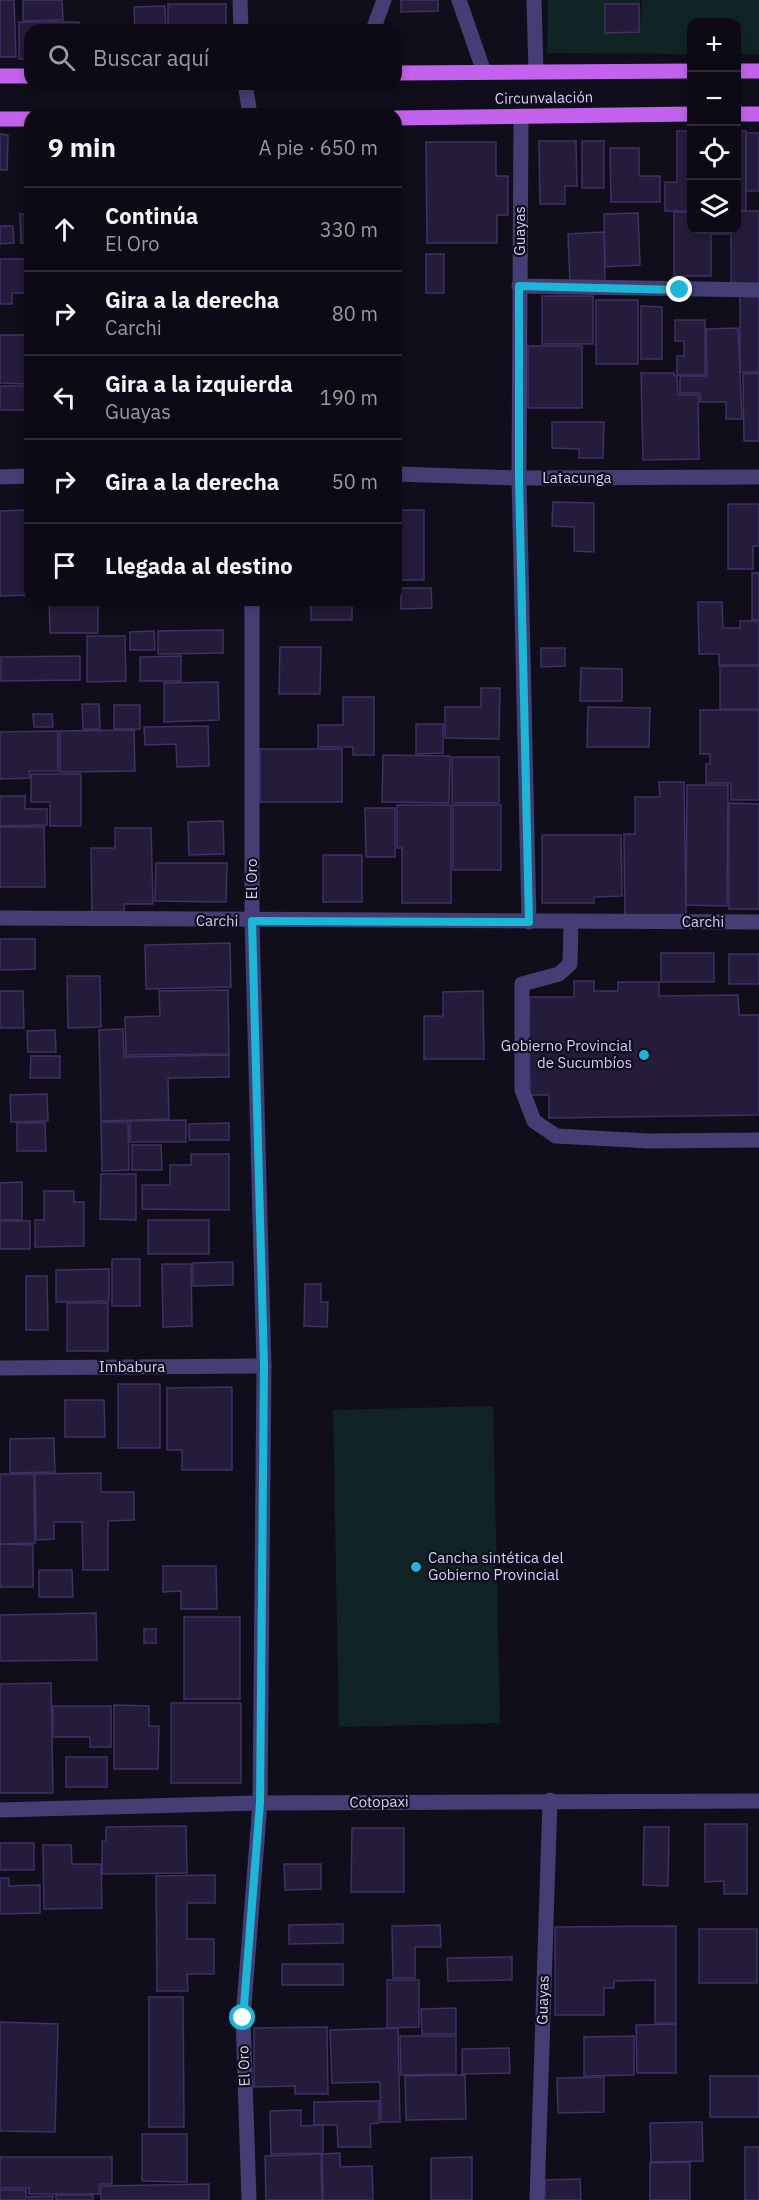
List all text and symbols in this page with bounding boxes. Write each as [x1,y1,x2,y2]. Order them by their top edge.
map controls [687,18,741,234]
button: + [687,18,741,72]
search box [24,24,402,90]
icon: search [45,41,78,74]
text: Buscar aquí [93,43,209,72]
button: − [687,72,741,126]
street label: Circunvalación [495,87,593,108]
button: locate [687,126,741,180]
text: 9 min [48,130,116,164]
text: A pie · 650 m [259,134,378,161]
button: layers [687,180,741,234]
text: Continúa [105,201,198,230]
street label: Guayas [510,206,529,256]
icon: ahead [48,213,81,246]
text: 330 m [320,216,378,243]
text: El Oro [105,230,159,257]
route end [666,276,692,302]
text: Gira a la derecha [105,285,279,314]
icon: right [48,297,81,330]
text: 80 m [332,300,378,327]
text: Carchi [105,314,162,341]
text: Gira a la izquierda [105,369,293,398]
icon: left [48,381,81,414]
text: 190 m [320,384,378,411]
text: Guayas [105,398,171,425]
icon: right [48,465,81,498]
text: Gira a la derecha [105,467,279,496]
text: 50 m [332,468,378,495]
street label: Latacunga [542,468,612,487]
icon: arrive [48,549,81,582]
text: Llegada al destino [105,551,293,580]
street label: El Oro [242,859,261,899]
street label: Carchi [196,911,238,930]
street label: Carchi [682,912,724,931]
place label: Gobierno Provincial de Sucumbíos [501,1036,632,1072]
marker: Gobierno Provincial de Sucumbíos [637,1048,651,1062]
street label: Imbabura [99,1357,165,1376]
place label: Cancha sintética del Gobierno Provincial [428,1548,564,1584]
marker: Cancha sintética del Gobierno Provincial [409,1560,423,1574]
street label: Cotopaxi [349,1791,409,1812]
street label: Guayas [532,1975,553,2025]
route start [229,2004,255,2030]
street label: El Oro [233,2045,254,2087]

